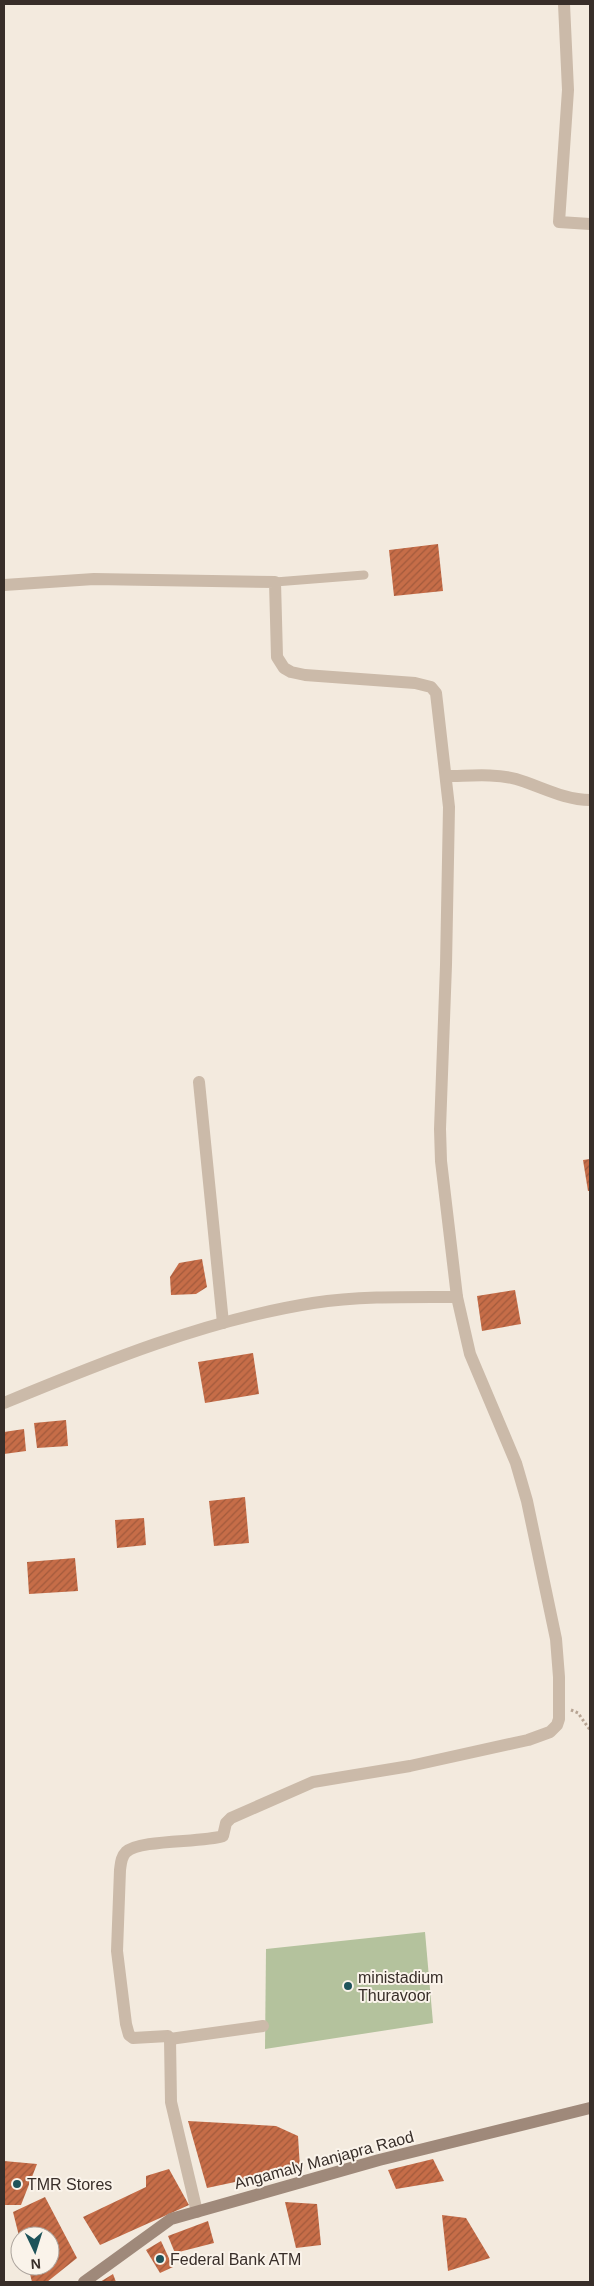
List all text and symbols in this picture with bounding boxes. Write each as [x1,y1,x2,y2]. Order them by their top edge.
place label: ministadium Thuravoor [358,1969,443,2004]
marker: ministadium Thuravoor [342,1980,354,1992]
street label: Angamaly Manjapra Raod [232,2128,416,2192]
place label: TMR Stores [27,2176,112,2193]
marker: TMR Stores [11,2178,23,2190]
north arrow [10,2226,60,2276]
place label: Federal Bank ATM [170,2251,301,2268]
marker: Federal Bank ATM [154,2253,166,2265]
text: N [30,2256,42,2272]

